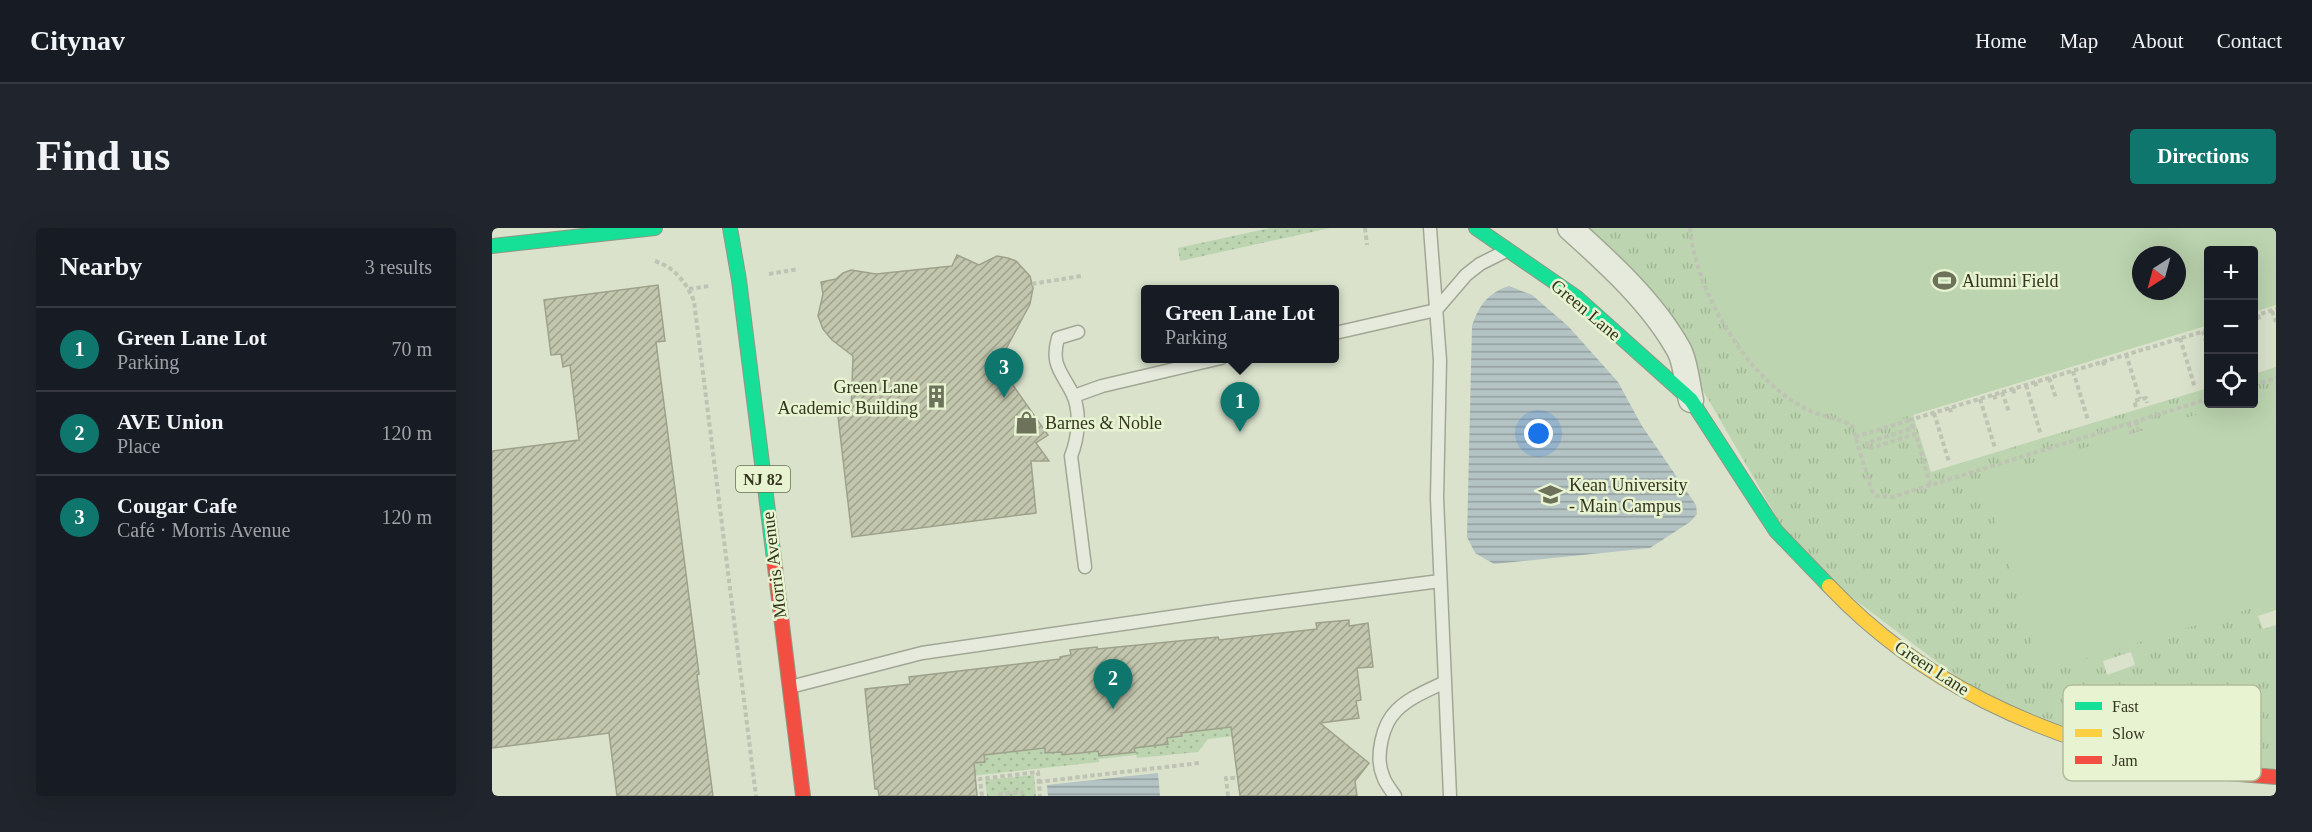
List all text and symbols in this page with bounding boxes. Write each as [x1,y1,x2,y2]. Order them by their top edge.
text: Citynav [30,25,125,56]
text: Home [1975,29,2027,53]
text: Map [2060,29,2098,53]
text: About [2131,29,2184,53]
text: Contact [2217,29,2282,53]
button: Directions [2130,129,2276,184]
text: Find us [36,133,170,179]
north arrow [2132,246,2186,300]
map controls [2204,246,2258,408]
button: + [2204,246,2258,300]
text: Nearby [60,252,142,281]
text: 3 results [365,256,432,278]
sports icon: Alumni Field [1931,268,1957,294]
place label: Alumni Field [1962,271,2059,291]
street label: Green Lane [1547,275,1625,345]
popup [1141,285,1339,363]
text: Green Lane Lot [1165,300,1315,325]
button: − [2204,300,2258,354]
text: Green Lane Lot [117,325,267,350]
text: Parking [1165,326,1227,348]
text: 1 [75,338,85,360]
text: 70 m [391,338,432,360]
pin: 3 [984,348,1024,398]
text: Parking [117,351,179,373]
button: locate [2204,354,2258,408]
place label: Green Lane Academic Building [778,377,918,418]
pin: 1 [1220,382,1260,432]
building icon: Green Lane Academic Building [923,384,949,410]
text: AVE Union [117,409,224,434]
shop icon: Barnes & Noble [1014,410,1040,436]
place label: Barnes & Noble [1045,413,1162,433]
your location [1524,419,1553,448]
text: 2 [75,422,85,444]
text: 120 m [381,422,432,444]
text: Place [117,435,160,457]
road number: NJ 82 [736,466,790,492]
place label: Kean University - Main Campus [1569,475,1687,516]
school or university icon: Kean University - Main Campus [1538,482,1564,508]
text: Cougar Cafe [117,493,237,518]
text: 3 [75,506,85,528]
text: 120 m [381,506,432,528]
street label: Morris Avenue [758,511,790,619]
text: Café · Morris Avenue [117,519,290,541]
street label: Green Lane [1891,637,1973,699]
pin: 2 [1094,660,1132,709]
legend [2063,685,2261,781]
text: Fast [2112,698,2139,715]
text: Slow [2112,725,2145,742]
text: Jam [2112,752,2138,769]

